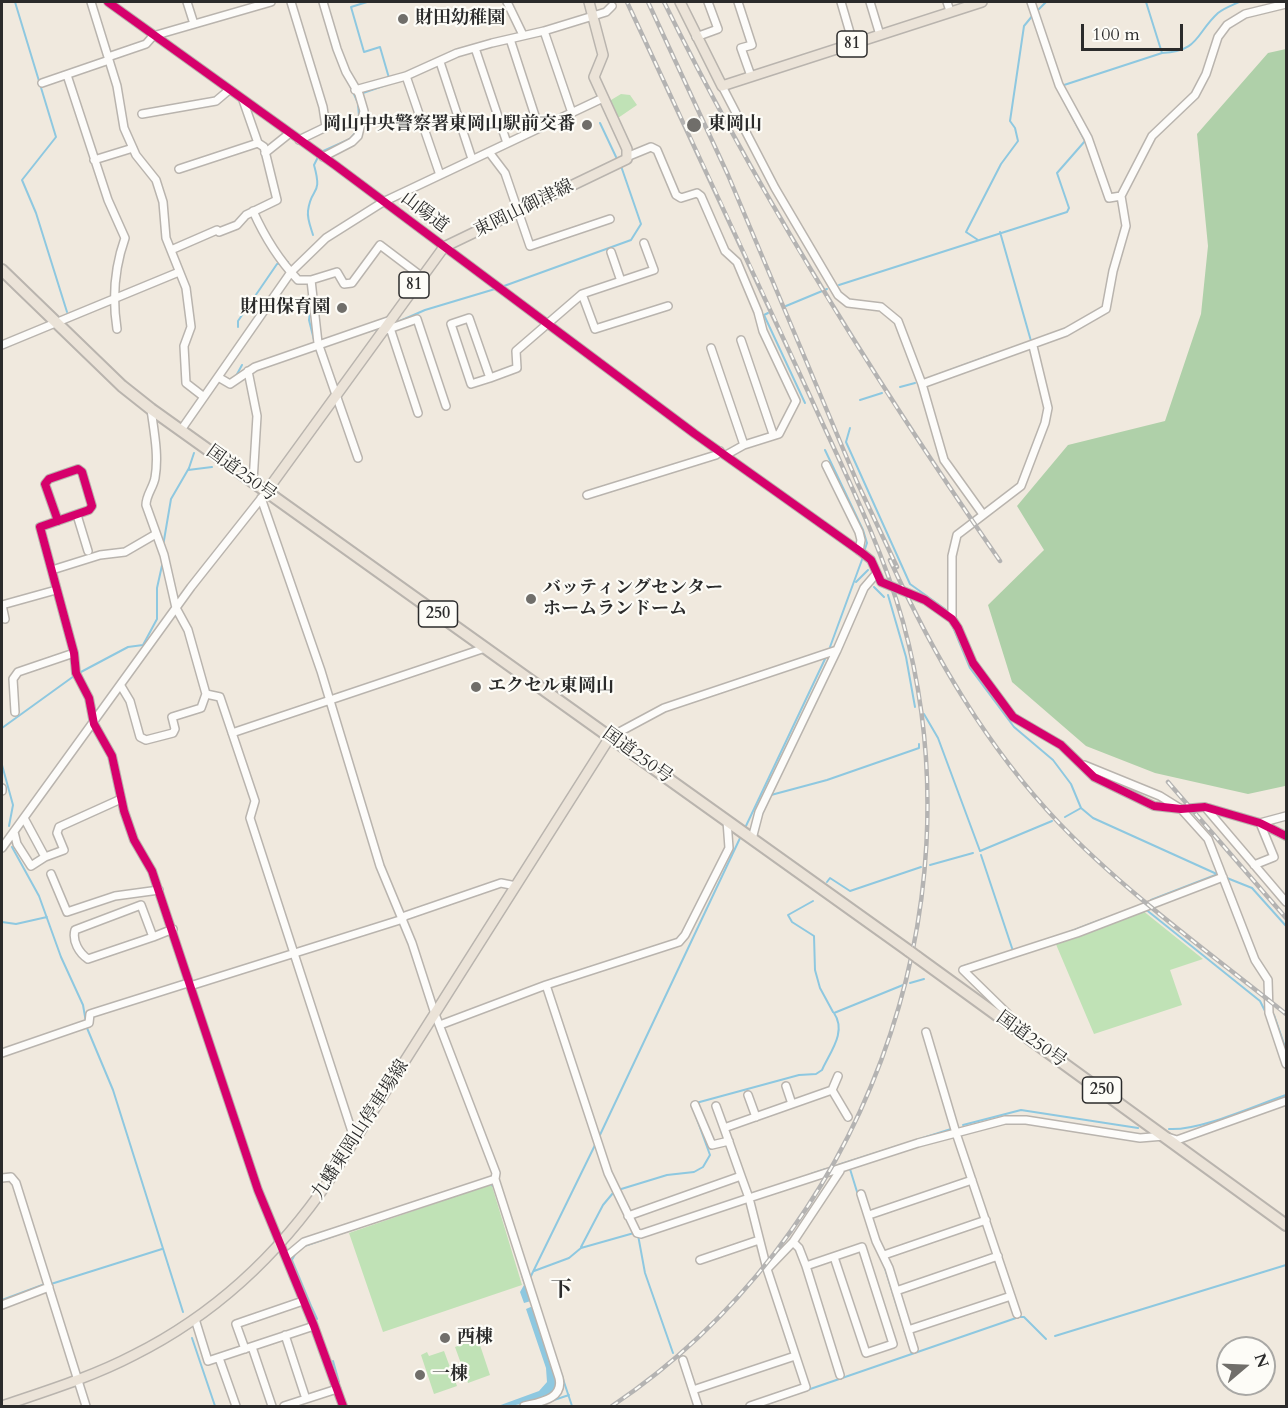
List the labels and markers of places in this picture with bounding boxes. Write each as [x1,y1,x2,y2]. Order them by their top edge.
place label: 財田幼稚園 [415,8,505,30]
marker: 財田幼稚園 [396,12,410,26]
place label: 岡山中央警察署東岡山駅前交番 [323,114,575,136]
place label: 東岡山 [708,114,762,136]
marker: 東岡山 [685,116,703,134]
marker: 岡山中央警察署東岡山駅前交番 [580,118,594,132]
place label: 財田保育園 [240,297,330,319]
marker: 財田保育園 [335,301,349,315]
place label: バッティングセンター ホームランドーム [543,578,723,620]
marker: バッティングセンター ホームランドーム [524,592,538,606]
place label: エクセル東岡山 [488,676,614,698]
marker: エクセル東岡山 [469,680,483,694]
place label: 西棟 [457,1327,493,1349]
marker: 西棟 [438,1331,452,1345]
place label: 一棟 [432,1364,468,1386]
marker: 一棟 [413,1368,427,1382]

